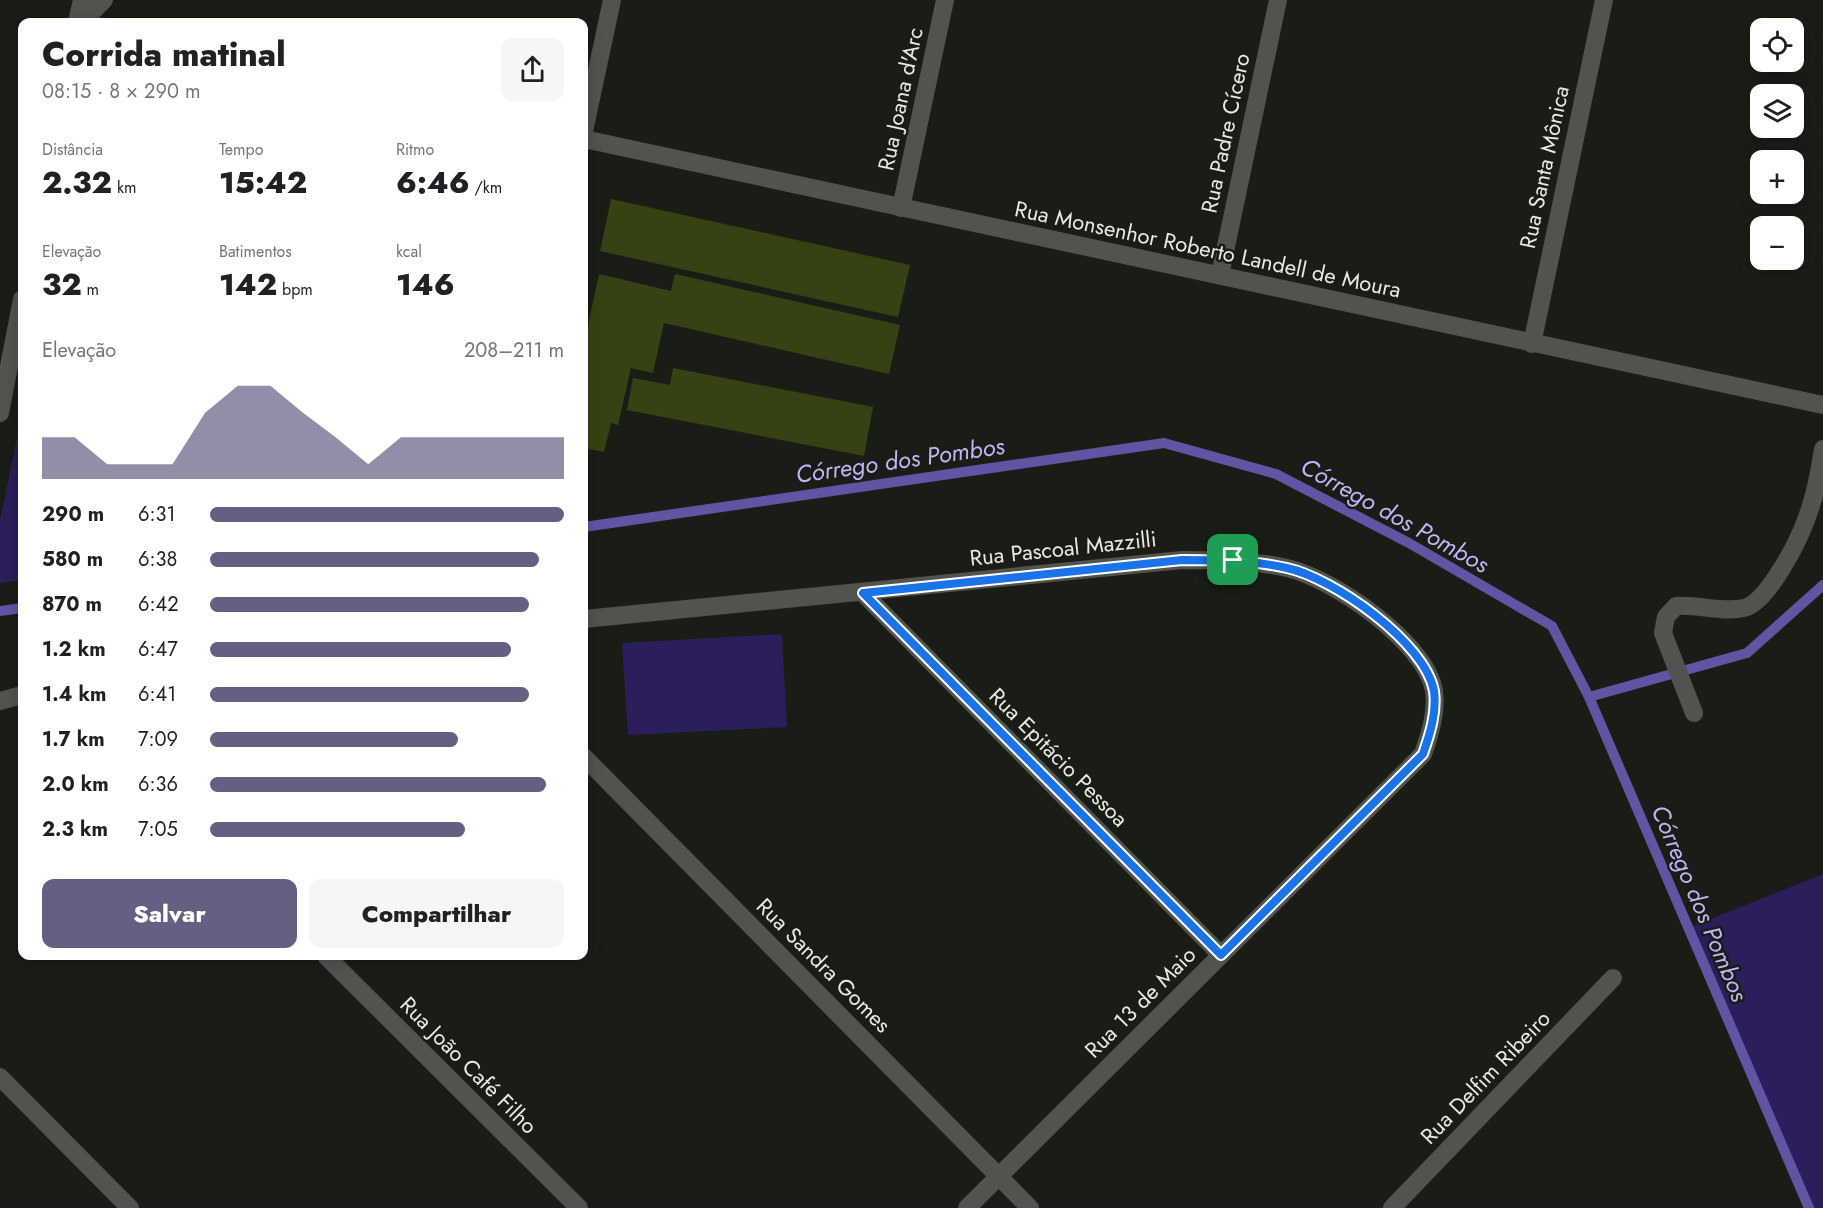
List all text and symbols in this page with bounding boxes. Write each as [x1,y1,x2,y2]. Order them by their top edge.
map controls [1750,18,1804,270]
button: locate [1750,18,1804,72]
street label: Rua Joana d'Arc [869,25,931,173]
text: Corrida matinal [42,31,285,78]
button: share [501,38,564,101]
street label: Rua Padre Cícero [1192,50,1258,216]
text: 08:15 · 8 × 290 m [42,77,201,106]
street label: Rua Santa Mônica [1511,83,1577,251]
button: layers [1750,84,1804,138]
text: Distância [42,138,103,161]
text: Tempo [219,138,263,161]
text: Ritmo [396,138,434,161]
button: + [1750,150,1804,204]
text: 2.32 [42,161,112,204]
text: 15:42 [219,161,307,204]
text: 6:46 [396,161,470,204]
text: km [112,176,136,199]
text: /km [470,176,502,199]
street label: Rua Monsenhor Roberto Landell de Moura [1012,192,1404,306]
button: − [1750,216,1804,270]
text: Elevação [42,240,101,263]
text: Batimentos [219,240,292,263]
text: kcal [396,240,422,263]
text: 32 [42,263,82,306]
text: 142 [219,263,277,306]
text: 146 [396,263,455,306]
text: m [82,278,99,301]
text: bpm [277,278,313,301]
text: Elevação [42,336,116,365]
text: 208–211 m [464,336,564,365]
water label: Córrego dos Pombos [793,428,1007,492]
water label: Córrego dos Pombos [1294,449,1496,582]
text: 290 m [42,500,104,529]
text: 6:31 [138,500,175,529]
street label: Rua Pascoal Mazzilli [968,522,1158,574]
pin [1207,534,1258,585]
icon: arrive [1216,543,1249,576]
text: 580 m [42,545,103,574]
text: 6:38 [138,545,177,574]
text: 870 m [42,590,102,619]
text: 6:42 [138,590,179,619]
text: 1.2 km [42,635,106,664]
text: 6:47 [138,635,178,664]
text: 1.4 km [42,680,107,709]
text: 6:41 [138,680,176,709]
street label: Rua Epitácio Pessoa [982,680,1136,834]
text: 1.7 km [42,725,105,754]
text: 7:09 [138,725,178,754]
text: 2.0 km [42,770,109,799]
text: 6:36 [138,770,178,799]
water label: Córrego dos Pombos [1643,799,1757,1007]
text: 2.3 km [42,815,108,844]
text: 7:05 [138,815,178,844]
button: Salvar [42,879,297,948]
button: Compartilhar [309,879,564,948]
street label: Rua Sandra Gomes [749,890,899,1040]
street label: Rua 13 de Maio [1077,939,1203,1065]
street label: Rua João Café Filho [393,989,545,1141]
street label: Rua Delfim Ribeiro [1413,1003,1557,1151]

